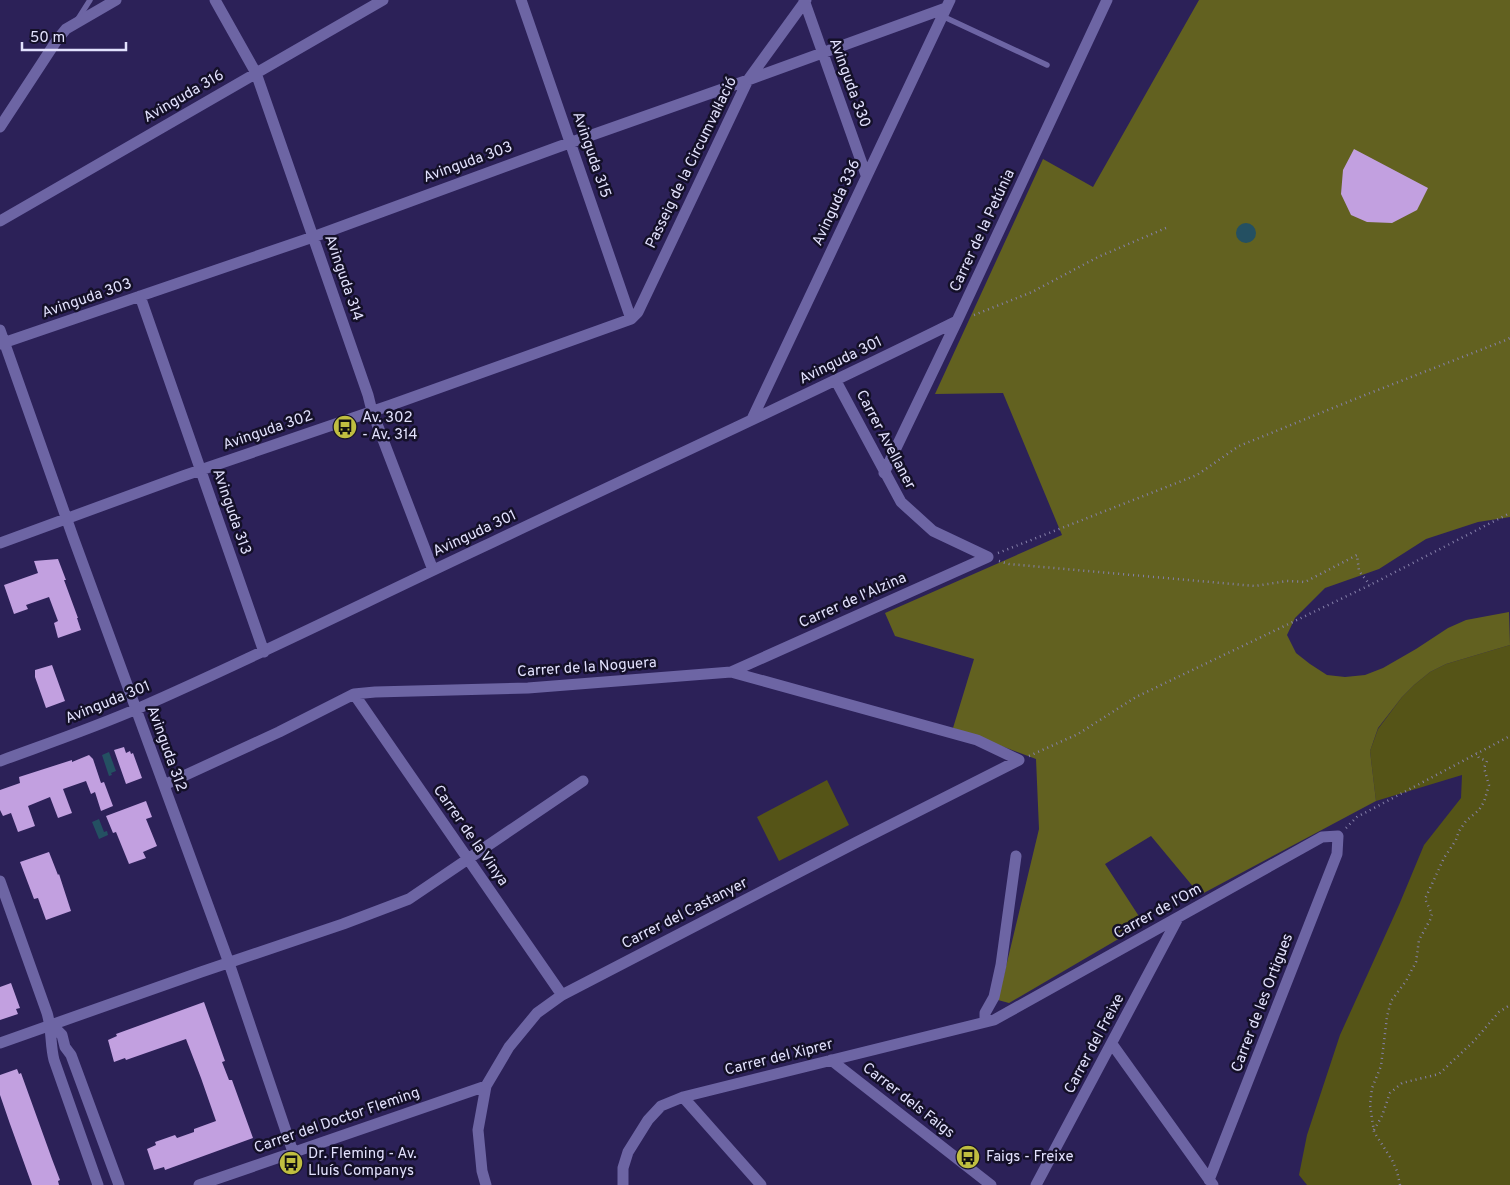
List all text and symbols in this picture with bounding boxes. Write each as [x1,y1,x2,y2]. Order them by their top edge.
scale bar [22,20,126,52]
text: 50 m [30,29,65,48]
street label: Avinguda 330 [824,36,874,130]
street label: Avinguda 316 [140,66,228,128]
street label: Passeig de la Circumval·lació [642,74,742,252]
street label: Avinguda 315 [567,109,615,201]
street label: Avinguda 303 [421,138,515,188]
street label: Avinguda 336 [809,157,865,249]
street label: Carrer de la Petúnia [946,167,1020,295]
street label: Avinguda 314 [319,232,367,324]
street label: Avinguda 303 [40,275,134,323]
street label: Avinguda 301 [796,333,886,389]
street label: Carrer Avellaner [851,387,919,493]
street label: Avinguda 302 [220,407,316,455]
place label: Av. 302 - Av. 314 [362,409,418,445]
bus stop icon: Av. 302 - Av. 314 [332,414,358,440]
street label: Avinguda 313 [207,466,255,558]
street label: Avinguda 301 [430,506,520,562]
street label: Carrer de l'Alzina [796,569,910,633]
street label: Carrer de la Noguera [517,654,657,682]
street label: Avinguda 301 [63,677,153,729]
street label: Avinguda 312 [142,703,190,795]
street label: Carrer de la Vinya [428,782,512,890]
street label: Carrer del Castanyer [619,874,751,954]
street label: Carrer de l'Om [1111,880,1205,944]
street label: Carrer de les Ortigues [1228,931,1298,1075]
street label: Carrer del Freixe [1061,991,1129,1097]
street label: Carrer del Xiprer [723,1035,835,1081]
street label: Carrer dels Faigs [858,1059,958,1143]
street label: Carrer del Doctor Fleming [252,1084,422,1158]
bus stop icon: Faigs - Freixe [955,1144,981,1170]
place label: Dr. Fleming - Av. Lluís Companys [308,1145,417,1181]
place label: Faigs - Freixe [986,1148,1073,1167]
bus stop icon: Dr. Fleming - Av. Lluís Companys [278,1150,304,1176]

